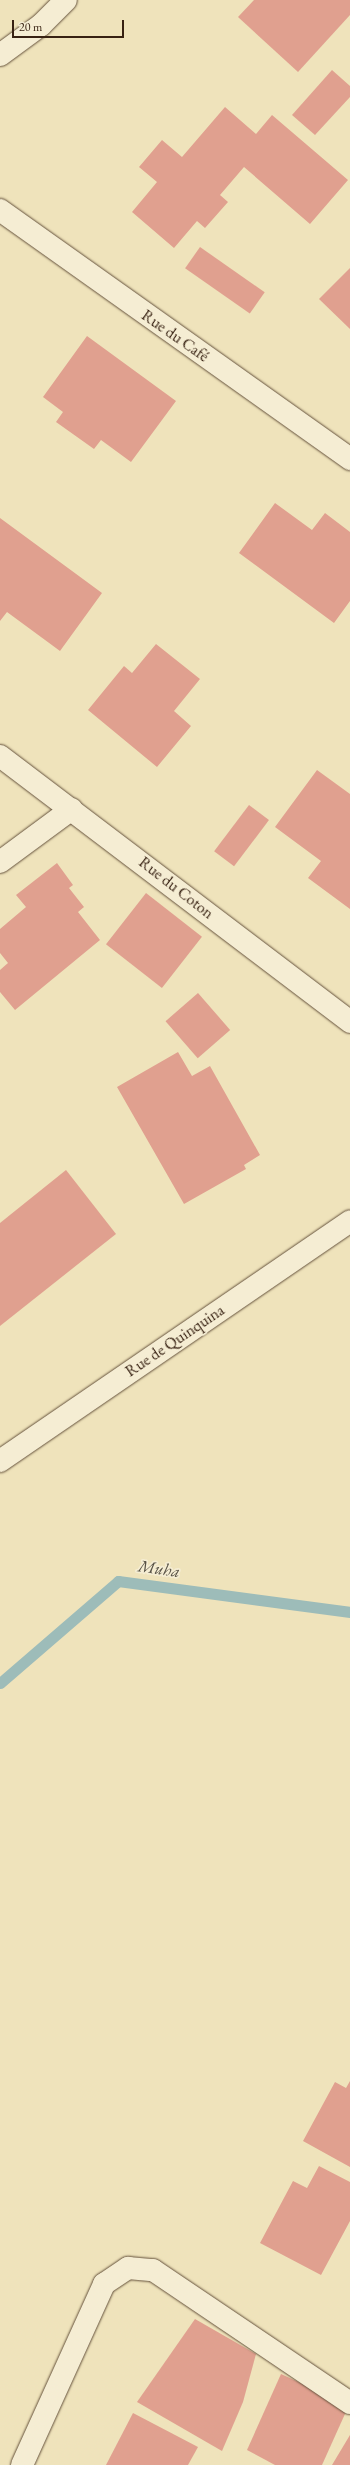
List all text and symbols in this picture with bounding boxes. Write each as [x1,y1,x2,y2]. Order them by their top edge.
scale bar [14,12,126,38]
text: 20 m [19,19,42,35]
street label: Rue du Café [138,306,212,366]
street label: Rue du Coton [135,853,217,923]
street label: Rue de Quinquina [122,1301,228,1381]
water label: Muha [137,1556,181,1582]

